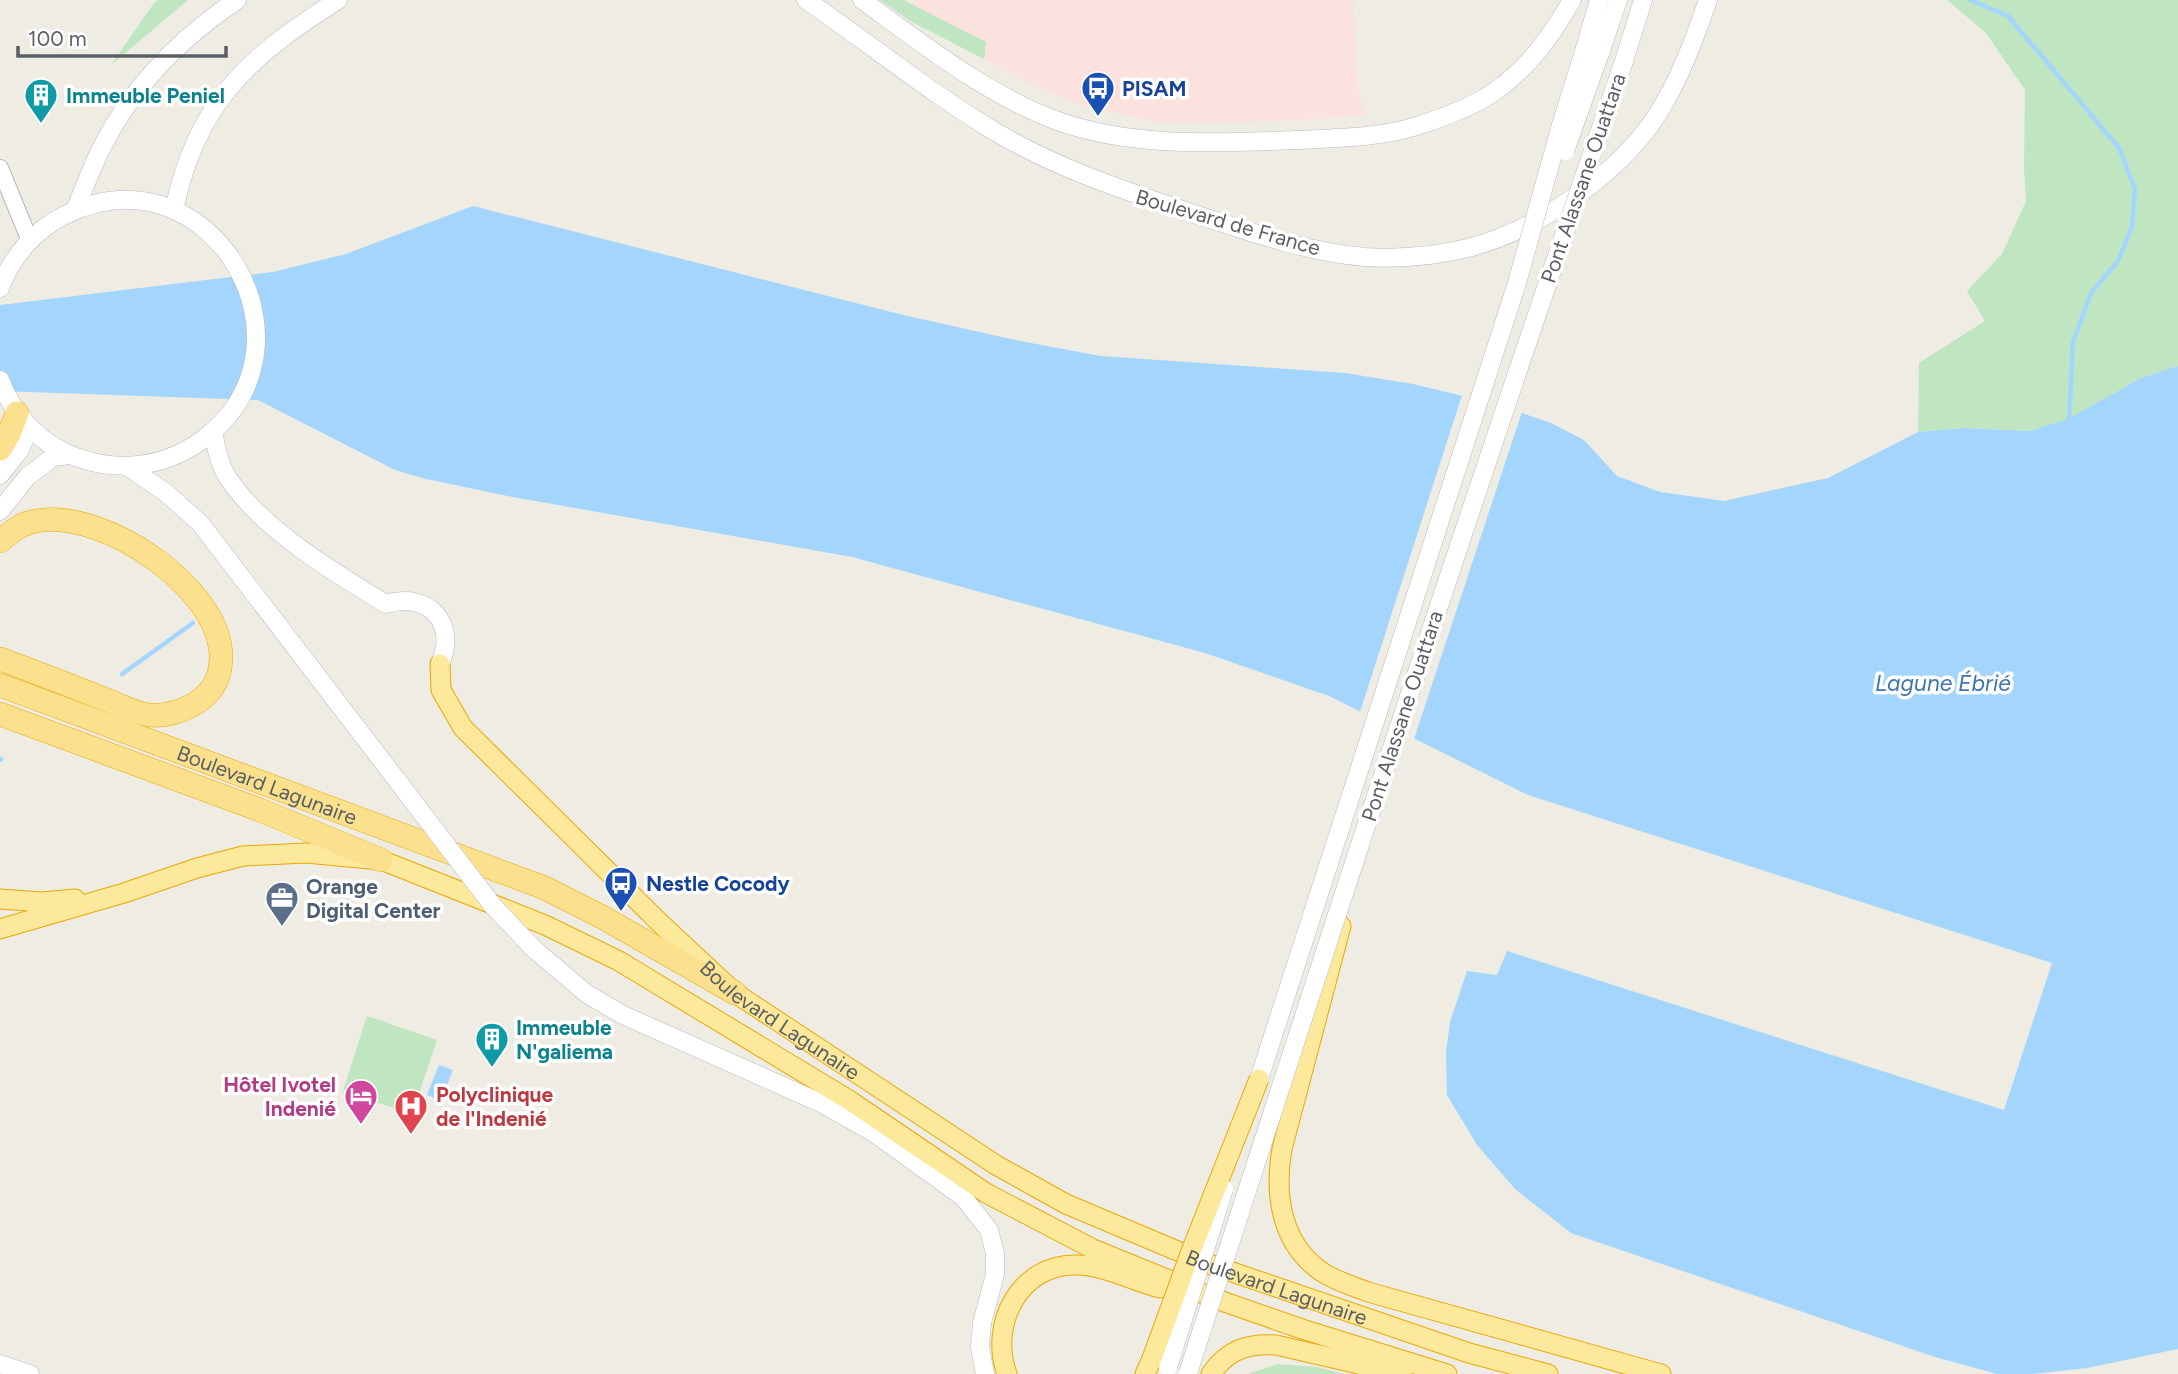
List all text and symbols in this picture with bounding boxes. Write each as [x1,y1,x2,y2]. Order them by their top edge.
scale bar [18,14,226,58]
text: 100 m [28,26,87,51]
bus stop icon: PISAM [1079,69,1117,118]
street label: Pont Alassane Ouattara [1535,70,1631,286]
building icon: Immeuble Peniel [22,76,60,125]
place label: PISAM [1122,76,1186,101]
place label: Immeuble Peniel [66,83,225,108]
street label: Boulevard de France [1133,184,1323,260]
street label: Pont Alassane Ouattara [1356,607,1448,825]
water label: Lagune Ébrié [1875,669,2011,697]
street label: Boulevard Lagunaire [174,740,361,829]
bus stop icon: Nestle Cocody [602,864,640,913]
place label: Nestle Cocody [646,871,790,896]
place label: Orange Digital Center [306,874,441,923]
office icon: Orange Digital Center [263,879,301,928]
street label: Boulevard Lagunaire [695,955,865,1085]
place label: Immeuble N'galiema [516,1015,613,1064]
building icon: Immeuble N'galiema [473,1020,511,1069]
place label: Hôtel Ivotel Indenié [223,1072,336,1121]
hotel icon: Hôtel Ivotel Indenié [342,1077,380,1126]
place label: Polyclinique de l'Indenié [436,1082,554,1131]
hospital icon: Polyclinique de l'Indenié [392,1087,430,1136]
street label: Boulevard Lagunaire [1182,1244,1371,1330]

